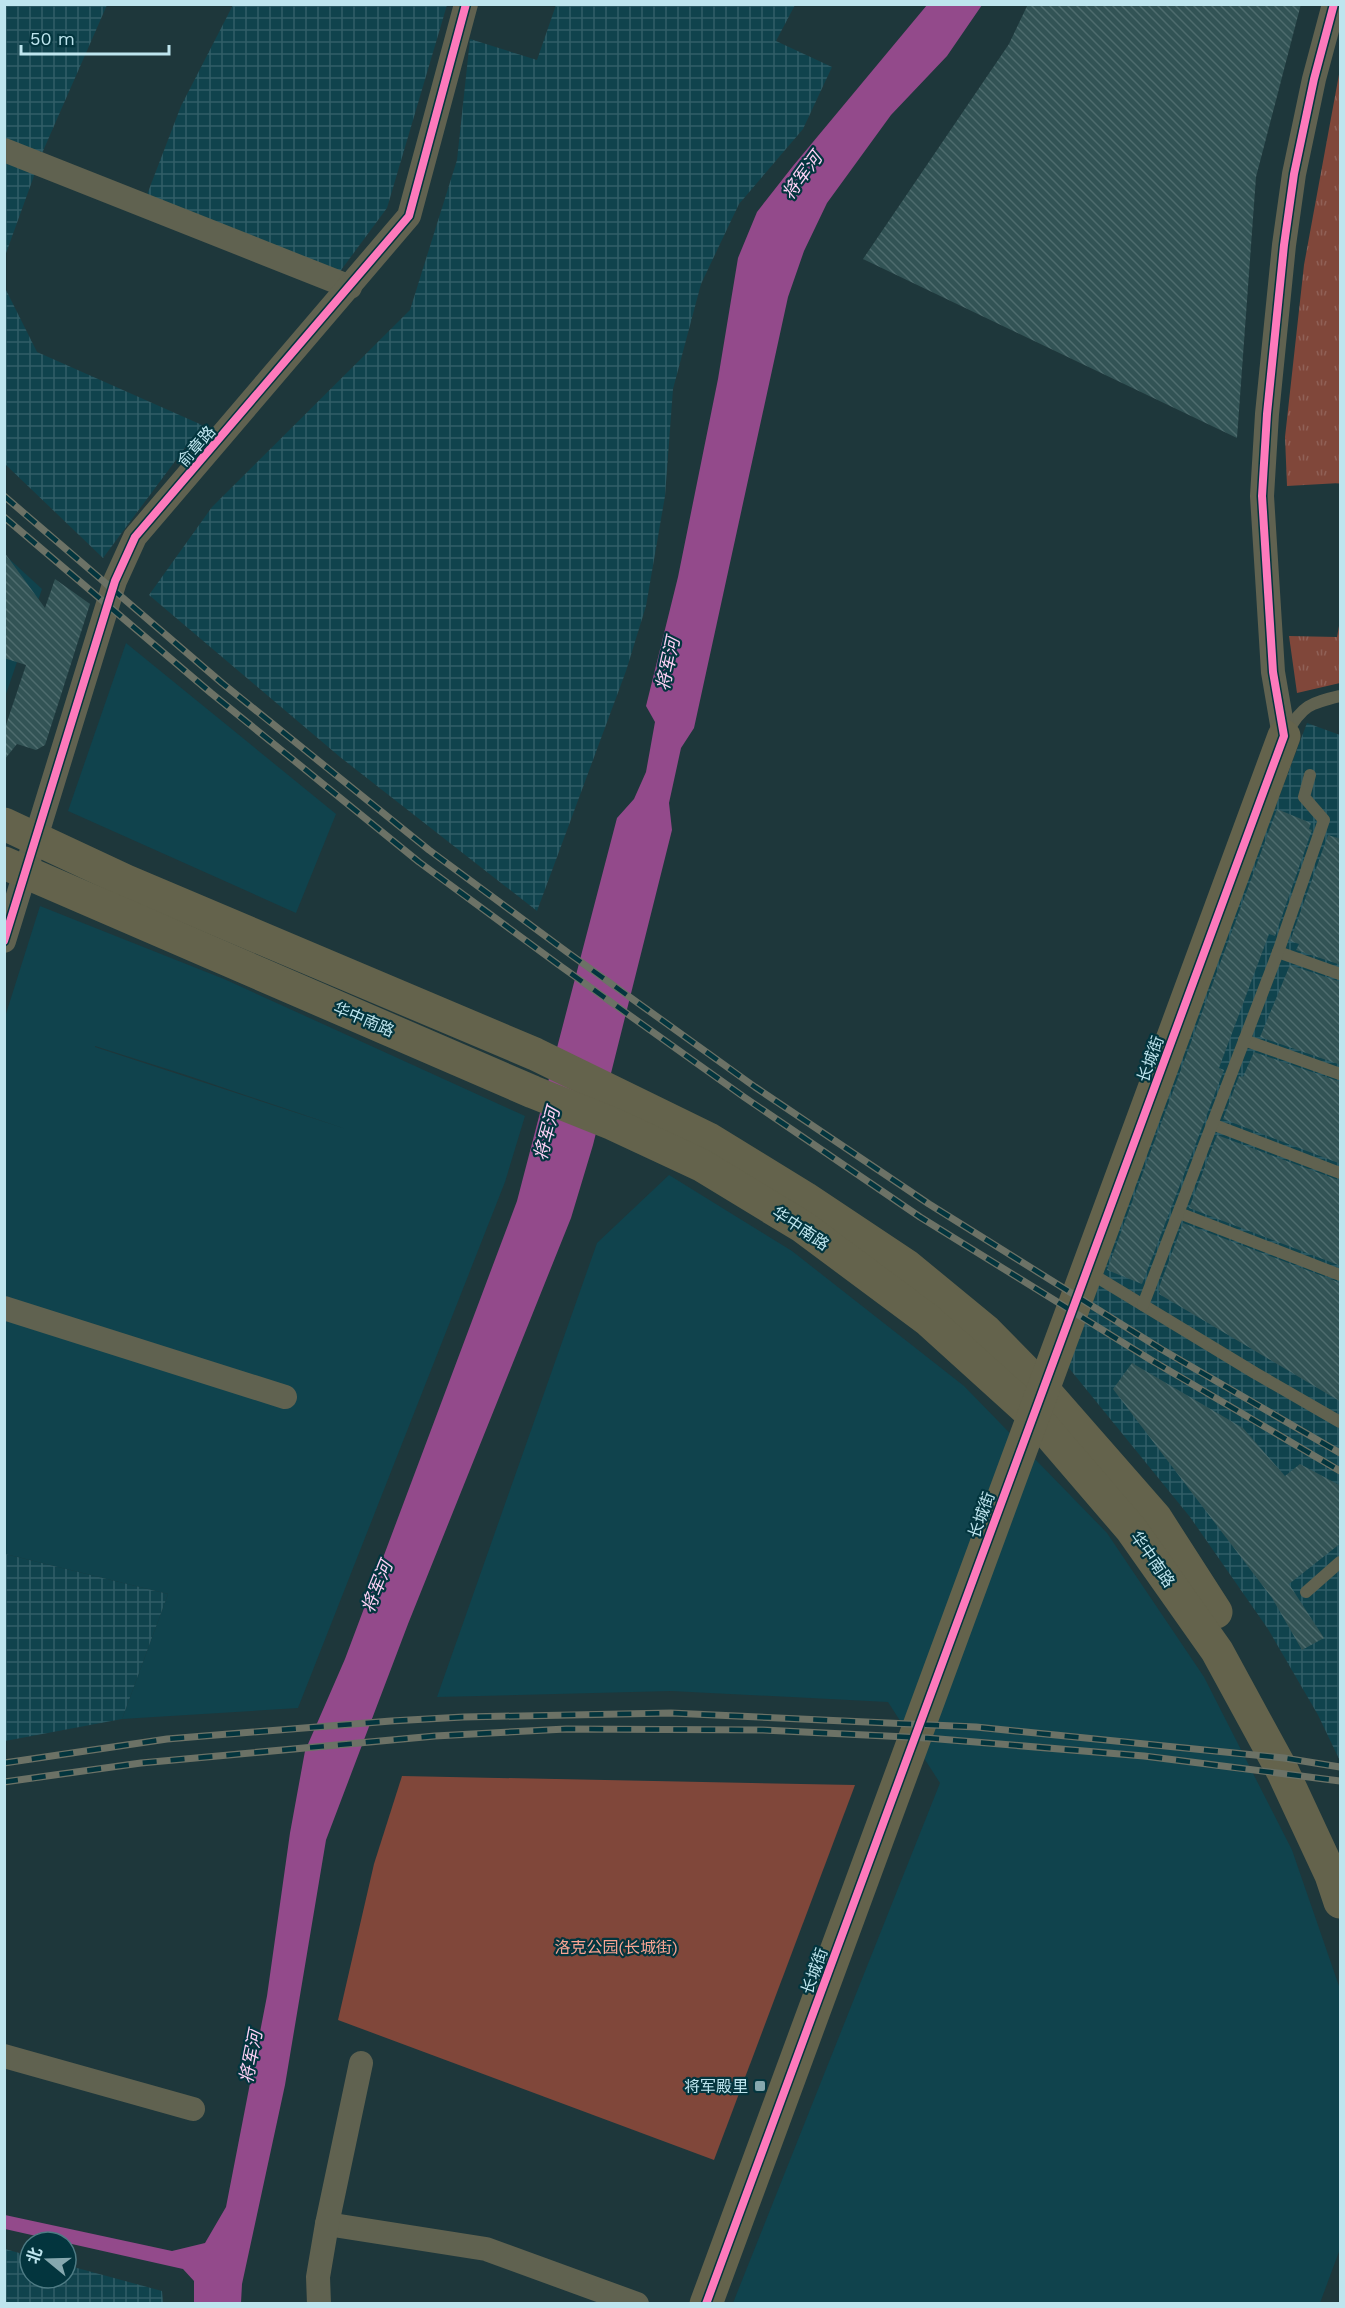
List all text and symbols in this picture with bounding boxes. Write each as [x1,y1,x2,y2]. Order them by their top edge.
scale bar [21,18,170,56]
text: 50 m [30,28,75,49]
water label: 将军河 [777,145,828,204]
street label: 俞章路 [173,422,219,471]
water label: 将军河 [652,632,684,692]
street label: 华中南路 [331,998,397,1041]
street label: 长城街 [1133,1033,1168,1085]
water label: 将军河 [529,1102,564,1163]
street label: 华中南路 [769,1203,833,1254]
street label: 长城街 [964,1489,999,1541]
street label: 华中南路 [1126,1528,1179,1591]
water label: 将军河 [357,1555,398,1616]
park label: 洛克公园(长城街) [554,1938,678,1957]
street label: 长城街 [797,1945,832,1997]
water label: 将军河 [235,2025,267,2085]
place label: 将军殿里 [684,2077,748,2096]
marker: 将军殿里 [753,2079,767,2093]
north arrow [18,2230,78,2290]
text: 北 [23,2245,46,2266]

